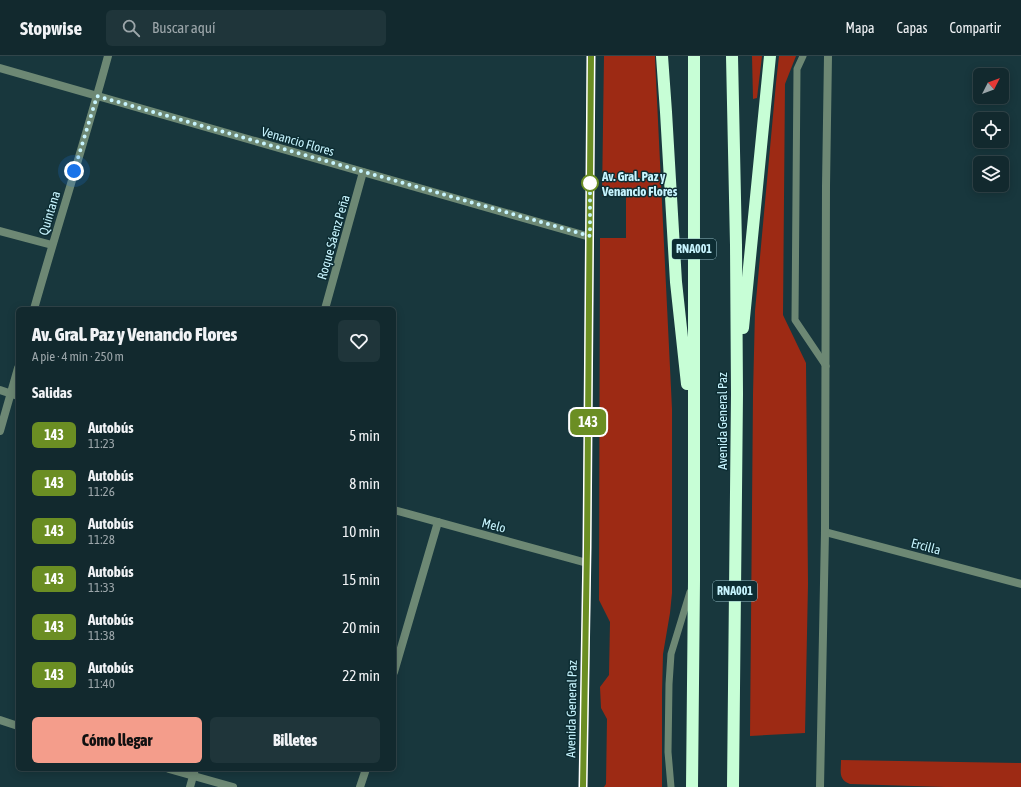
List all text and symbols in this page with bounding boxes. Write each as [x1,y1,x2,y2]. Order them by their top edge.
search box [106,10,386,46]
text: Stopwise [20,17,82,39]
icon: search [120,17,142,39]
text: Buscar aquí [152,19,216,36]
text: Mapa [846,20,875,36]
text: Capas [897,20,928,36]
text: Compartir [950,20,1001,36]
north arrow [973,68,1009,104]
map controls [973,68,1009,192]
button: locate [973,112,1009,148]
street label: Venancio Flores [260,124,336,159]
button: layers [973,156,1009,192]
your location [64,161,84,181]
place label: Av. Gral. Paz y Venancio Flores [601,169,678,199]
marker: Av. Gral. Paz y Venancio Flores [581,174,599,192]
street label: Quintana [36,189,63,237]
street label: Roque Sáenz Peña [314,193,353,281]
road number: RNA001 [672,239,716,259]
button: heart [338,320,380,362]
text: Av. Gral. Paz y Venancio Flores [32,323,237,345]
text: A pie · 4 min · 250 m [32,349,124,364]
street label: Avenida General Paz [715,372,730,470]
text: Salidas [32,384,72,401]
line badge: 143 [565,409,611,435]
text: 143 [578,414,598,430]
text: Autobús [88,419,133,436]
text: 143 [44,427,64,443]
text: 5 min [349,427,380,444]
text: 11:23 [88,436,115,451]
text: Autobús [88,467,133,484]
text: 143 [44,475,64,491]
text: 8 min [349,475,380,492]
text: 11:26 [88,484,115,499]
text: Autobús [88,515,133,532]
street label: Melo [480,515,507,536]
text: 143 [44,523,64,539]
text: 10 min [342,523,380,540]
text: 11:28 [88,532,115,547]
street label: Ercilla [909,535,942,558]
text: Autobús [88,563,133,580]
text: 143 [44,571,64,587]
text: 15 min [342,571,380,588]
text: 11:33 [88,580,115,595]
road number: RNA001 [713,581,757,601]
text: Autobús [88,611,133,628]
text: 143 [44,619,64,635]
text: 20 min [342,619,380,636]
text: 11:38 [88,628,115,643]
text: Autobús [88,659,133,676]
street label: Avenida General Paz [563,660,580,758]
text: 143 [44,667,64,683]
text: 22 min [342,667,380,684]
text: 11:40 [88,676,115,691]
button: Cómo llegar [32,717,202,763]
button: Billetes [210,717,380,763]

